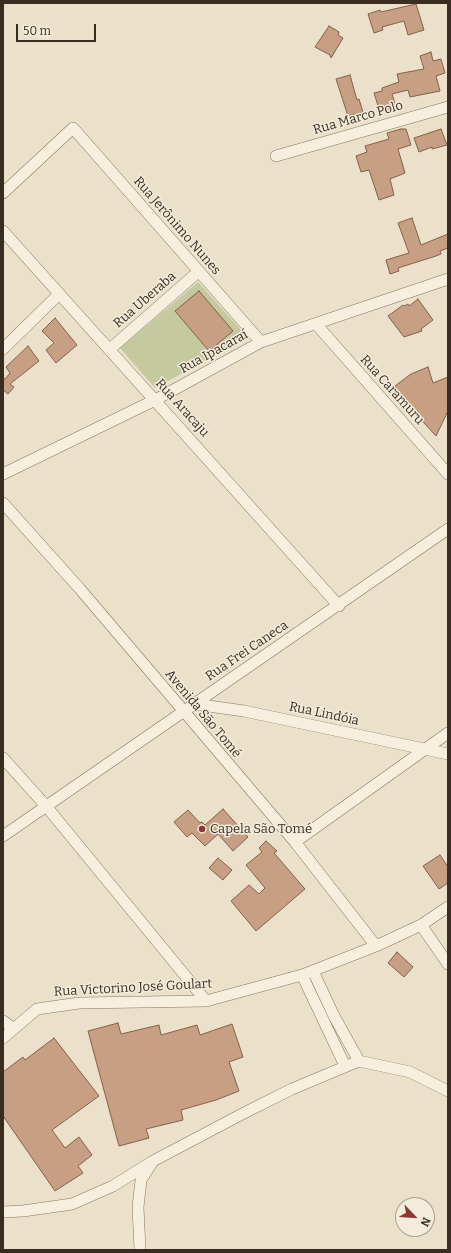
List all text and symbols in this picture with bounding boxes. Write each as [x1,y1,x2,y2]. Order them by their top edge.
scale bar [18,16,98,42]
text: 50 m [23,24,51,38]
street label: Rua Marco Polo [311,98,405,138]
street label: Rua Jerônimo Nunes [130,174,224,278]
street label: Rua Uberaba [111,269,179,331]
street label: Rua Ipacaraí [177,327,251,377]
street label: Rua Caramuru [357,352,427,428]
street label: Rua Aracaju [152,376,212,440]
street label: Rua Frei Caneca [203,618,291,684]
street label: Avenida São Tomé [162,667,244,761]
street label: Rua Lindóia [288,699,360,729]
place label: Capela São Tomé [210,821,312,837]
marker: Capela São Tomé [197,824,207,834]
street label: Rua Victorino José Goulart [53,976,213,1000]
north arrow [395,1197,435,1237]
text: N [418,1215,433,1228]

